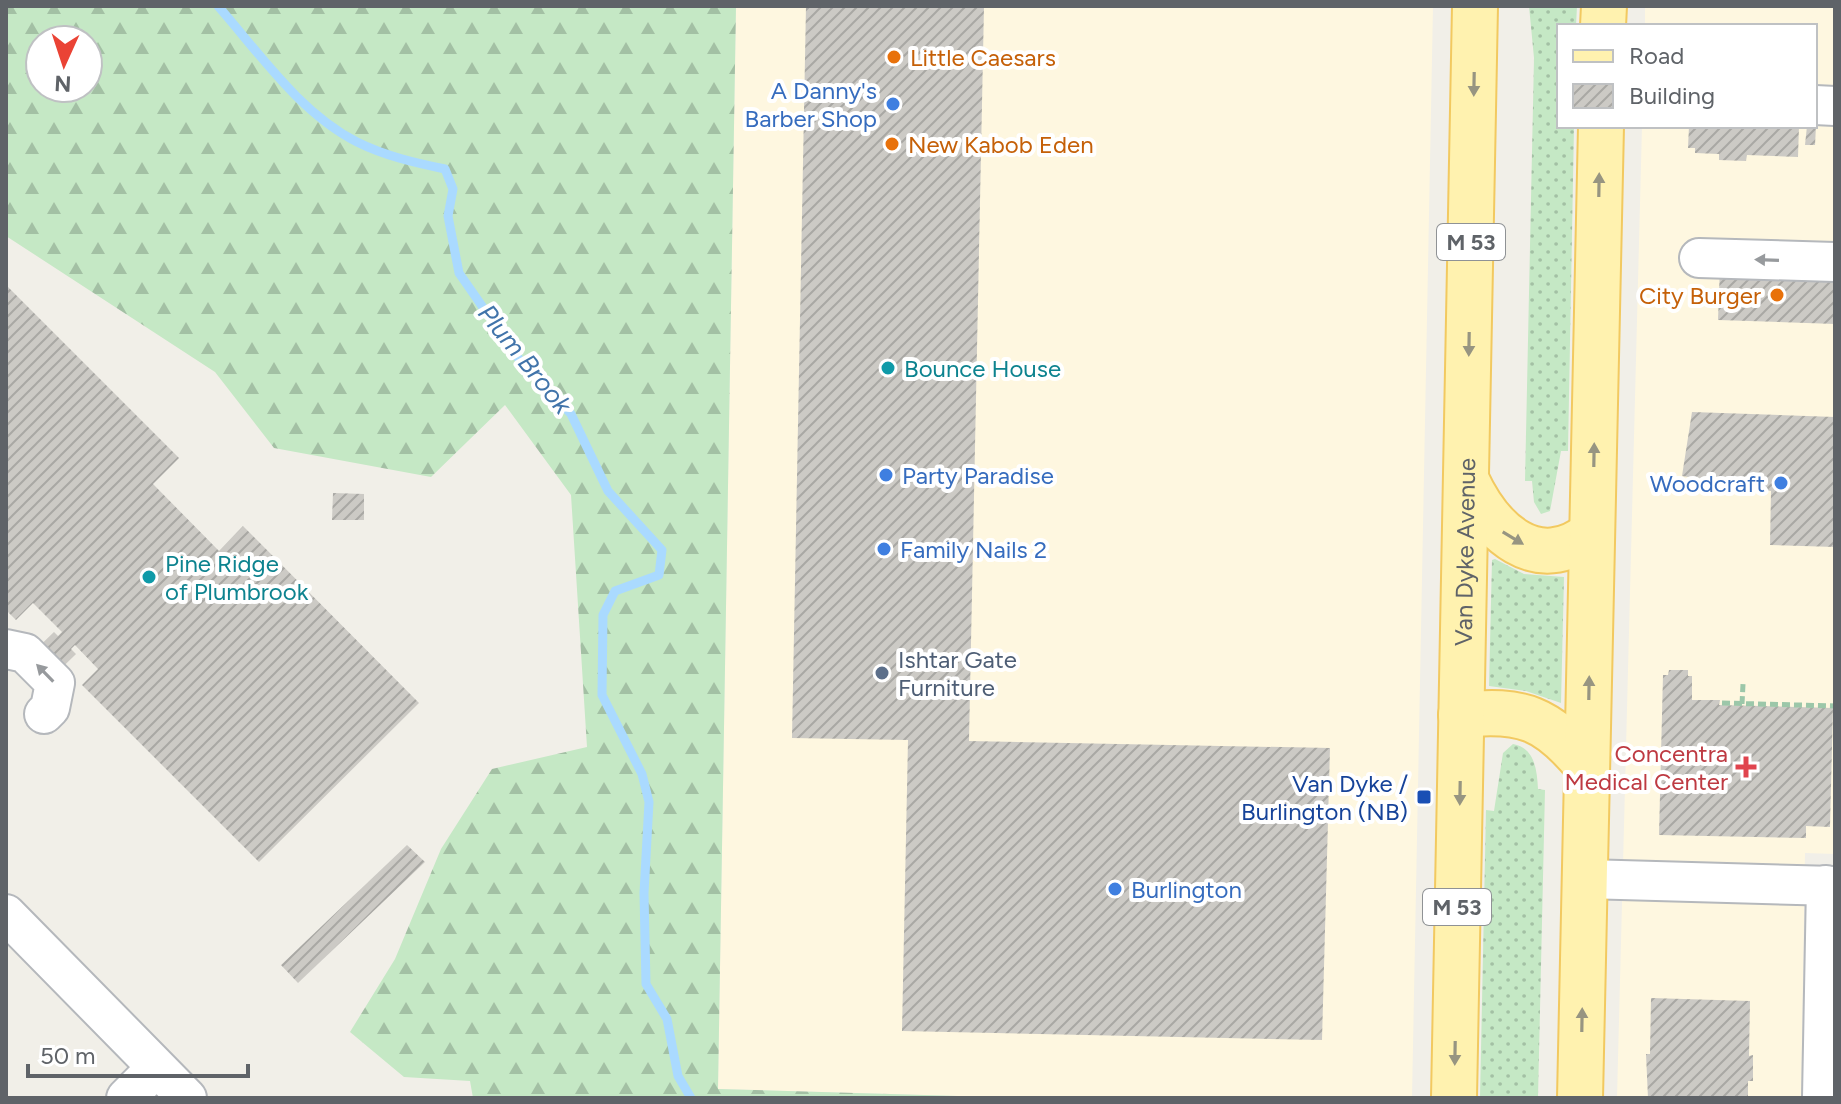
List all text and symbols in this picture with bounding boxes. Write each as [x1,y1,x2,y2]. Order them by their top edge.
north arrow [24,24,104,104]
legend [1557,24,1817,128]
text: Road [1629,41,1684,70]
place label: Little Caesars [910,43,1056,72]
marker: Little Caesars [885,48,903,66]
text: N [54,70,72,97]
one-way arrow [1468,72,1480,97]
place label: A Danny's Barber Shop [745,76,877,133]
text: Building [1629,81,1715,110]
marker: A Danny's Barber Shop [884,95,902,113]
place label: New Kabob Eden [908,130,1094,159]
marker: New Kabob Eden [883,135,901,153]
one-way arrow [1593,172,1605,197]
road number: M 53 [1437,224,1505,260]
one-way arrow [1754,254,1779,267]
place label: City Burger [1639,281,1761,310]
marker: City Burger [1768,286,1786,304]
water label: Plum Brook [471,298,580,421]
one-way arrow [1463,332,1475,357]
place label: Bounce House [904,354,1061,383]
marker: Bounce House [879,359,897,377]
one-way arrow [1587,442,1600,467]
street label: Van Dyke Avenue [1448,458,1481,646]
place label: Party Paradise [902,461,1054,490]
marker: Party Paradise [877,466,895,484]
place label: Woodcraft [1650,469,1765,498]
marker: Woodcraft [1772,474,1790,492]
one-way arrow [1502,531,1524,545]
place label: Family Nails 2 [900,535,1047,564]
marker: Family Nails 2 [875,540,893,558]
place label: Pine Ridge of Plumbrook [165,549,309,606]
marker: Pine Ridge of Plumbrook [140,568,158,586]
place label: Ishtar Gate Furniture [898,645,1017,702]
one-way arrow [36,664,55,683]
marker: Ishtar Gate Furniture [873,664,891,682]
one-way arrow [1582,675,1595,700]
place label: Concentra Medical Center [1565,739,1728,796]
marker: Concentra Medical Center [1735,756,1757,778]
place label: Van Dyke / Burlington (NB) [1241,769,1408,826]
one-way arrow [1453,781,1466,806]
marker: Van Dyke / Burlington (NB) [1415,788,1433,806]
place label: Burlington [1131,875,1242,904]
marker: Burlington [1106,880,1124,898]
road number: M 53 [1423,889,1491,925]
one-way arrow [1576,1007,1588,1032]
scale bar [28,1028,248,1078]
text: 50 m [40,1041,96,1070]
one-way arrow [1448,1041,1461,1066]

